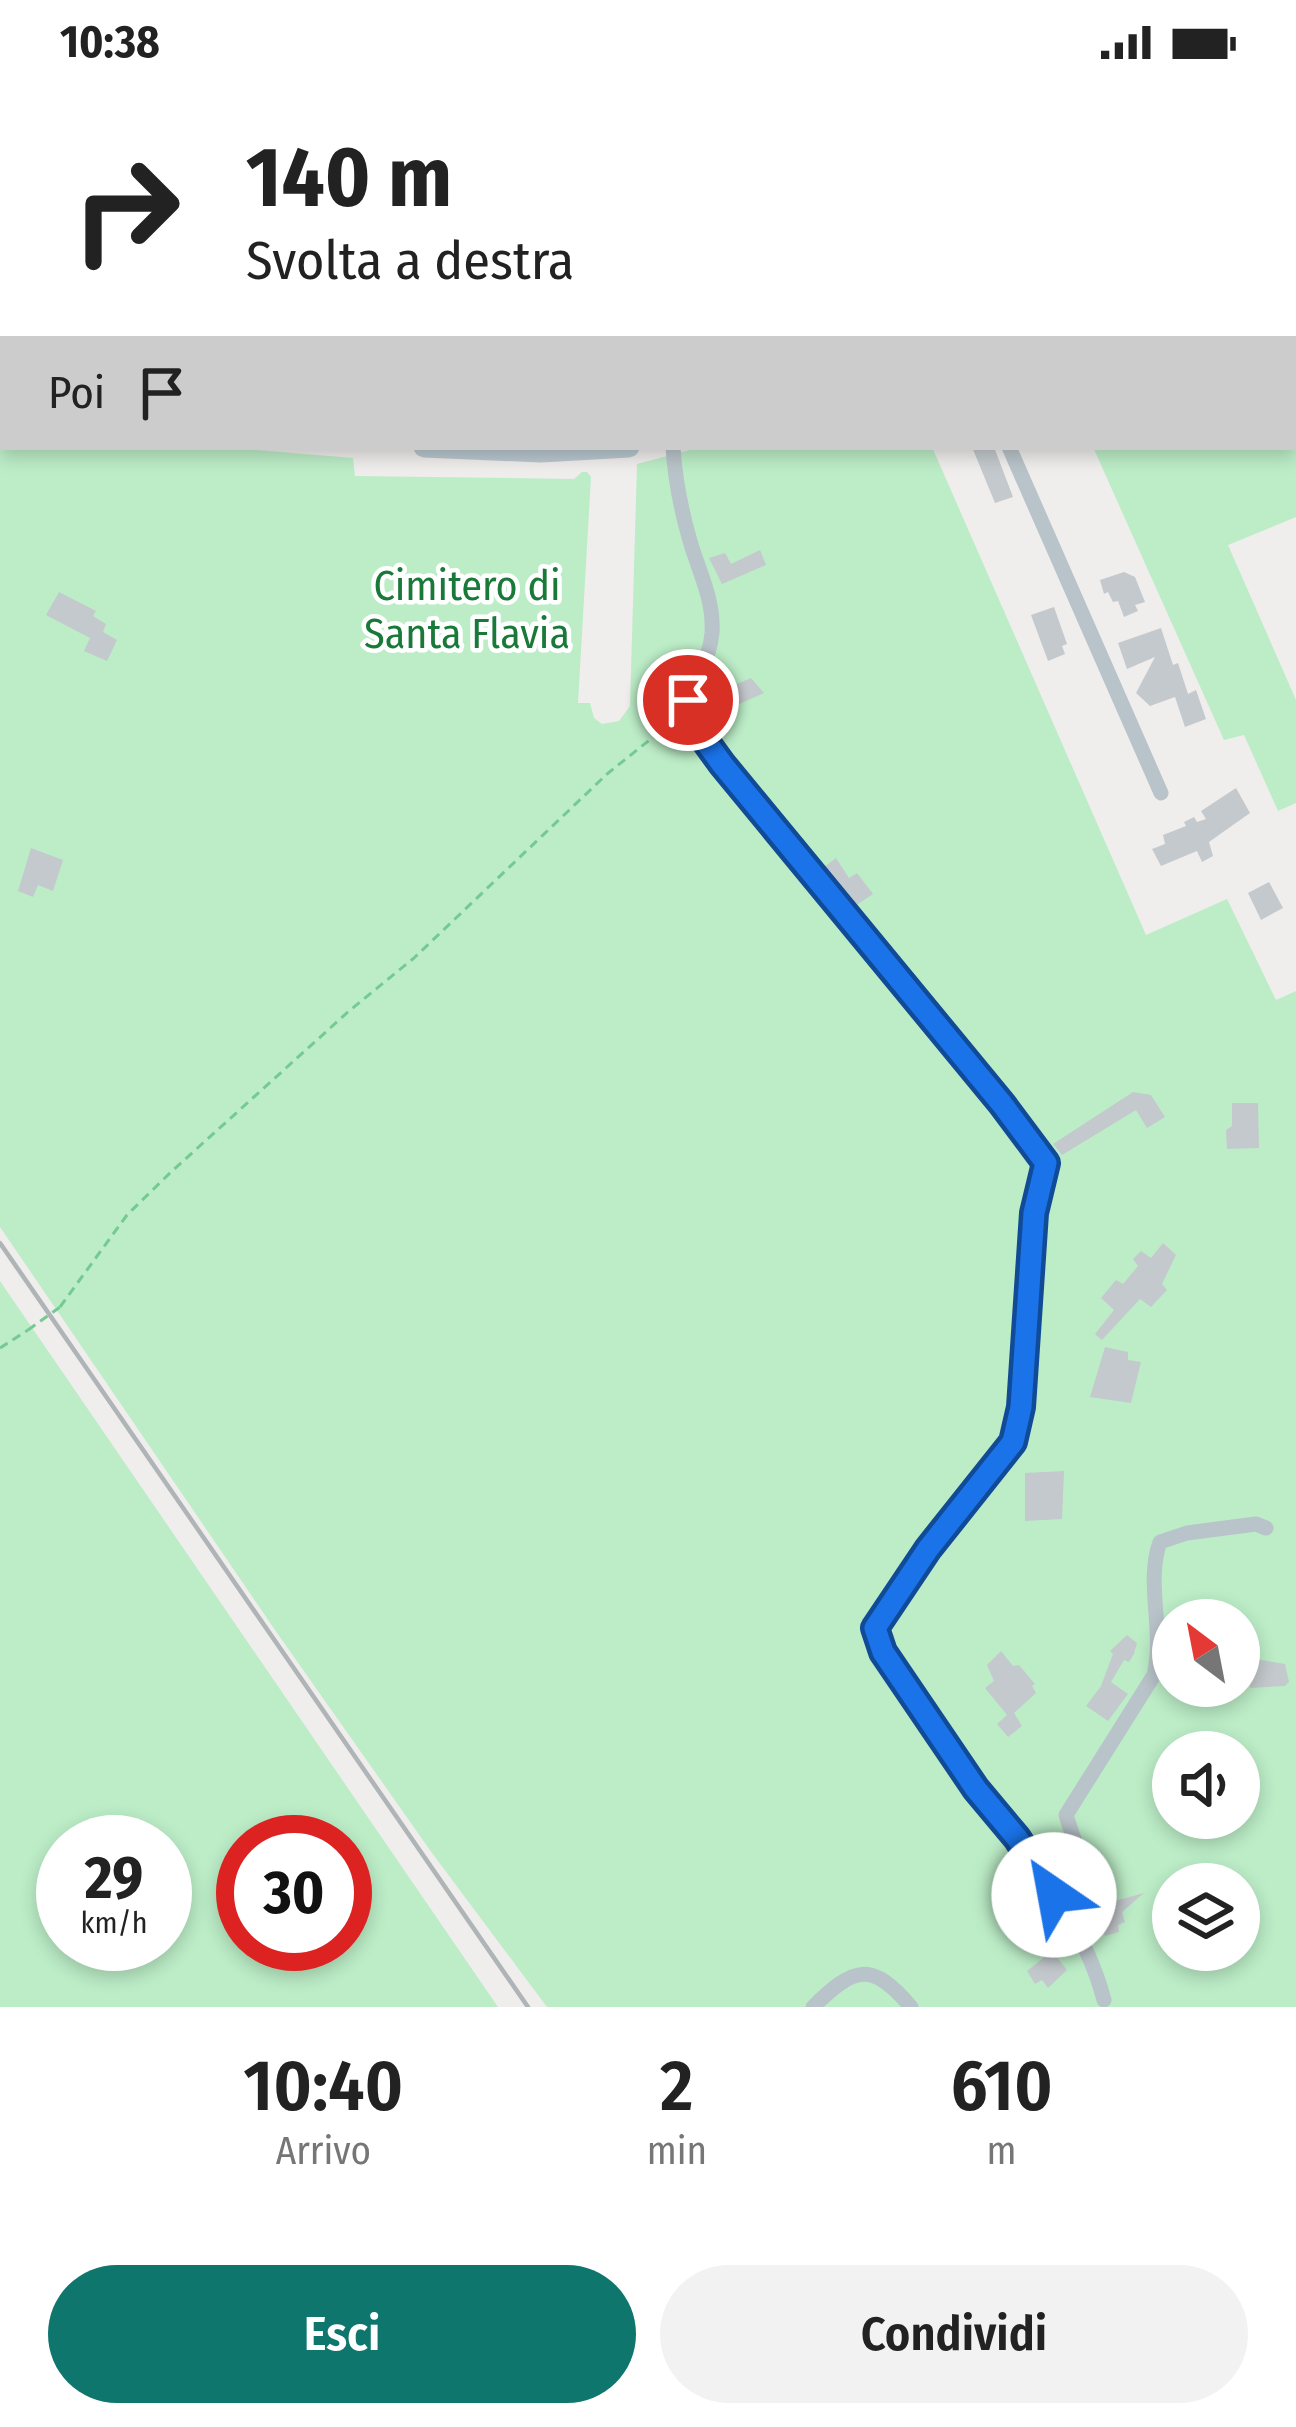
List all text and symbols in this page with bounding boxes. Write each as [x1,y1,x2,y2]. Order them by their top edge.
text: 10:38 [60,15,160,69]
text: 140 m [246,127,452,228]
icon: right [48,132,204,288]
text: Svolta a destra [246,229,574,293]
icon: arrive [129,360,195,426]
text: Poi [48,366,105,420]
park label: Cimitero di Santa Flavia [364,561,570,659]
pin [637,649,739,751]
icon: arrive [655,667,721,733]
north arrow [1152,1599,1260,1707]
map controls [1152,1599,1260,1971]
button: sound [1152,1731,1260,1839]
speed limit sign: 30 [216,1815,372,1971]
position arrow [991,1832,1117,1958]
text: 29 [85,1842,143,1914]
button: layers [1152,1863,1260,1971]
text: km/h [81,1905,147,1941]
text: 10:40 [243,2043,403,2129]
text: 2 [660,2043,693,2129]
text: 610 [950,2043,1053,2129]
text: Arrivo [276,2128,371,2174]
text: min [647,2128,707,2174]
text: m [987,2128,1017,2174]
button: Esci [48,2265,636,2403]
button: Condividi [660,2265,1248,2403]

